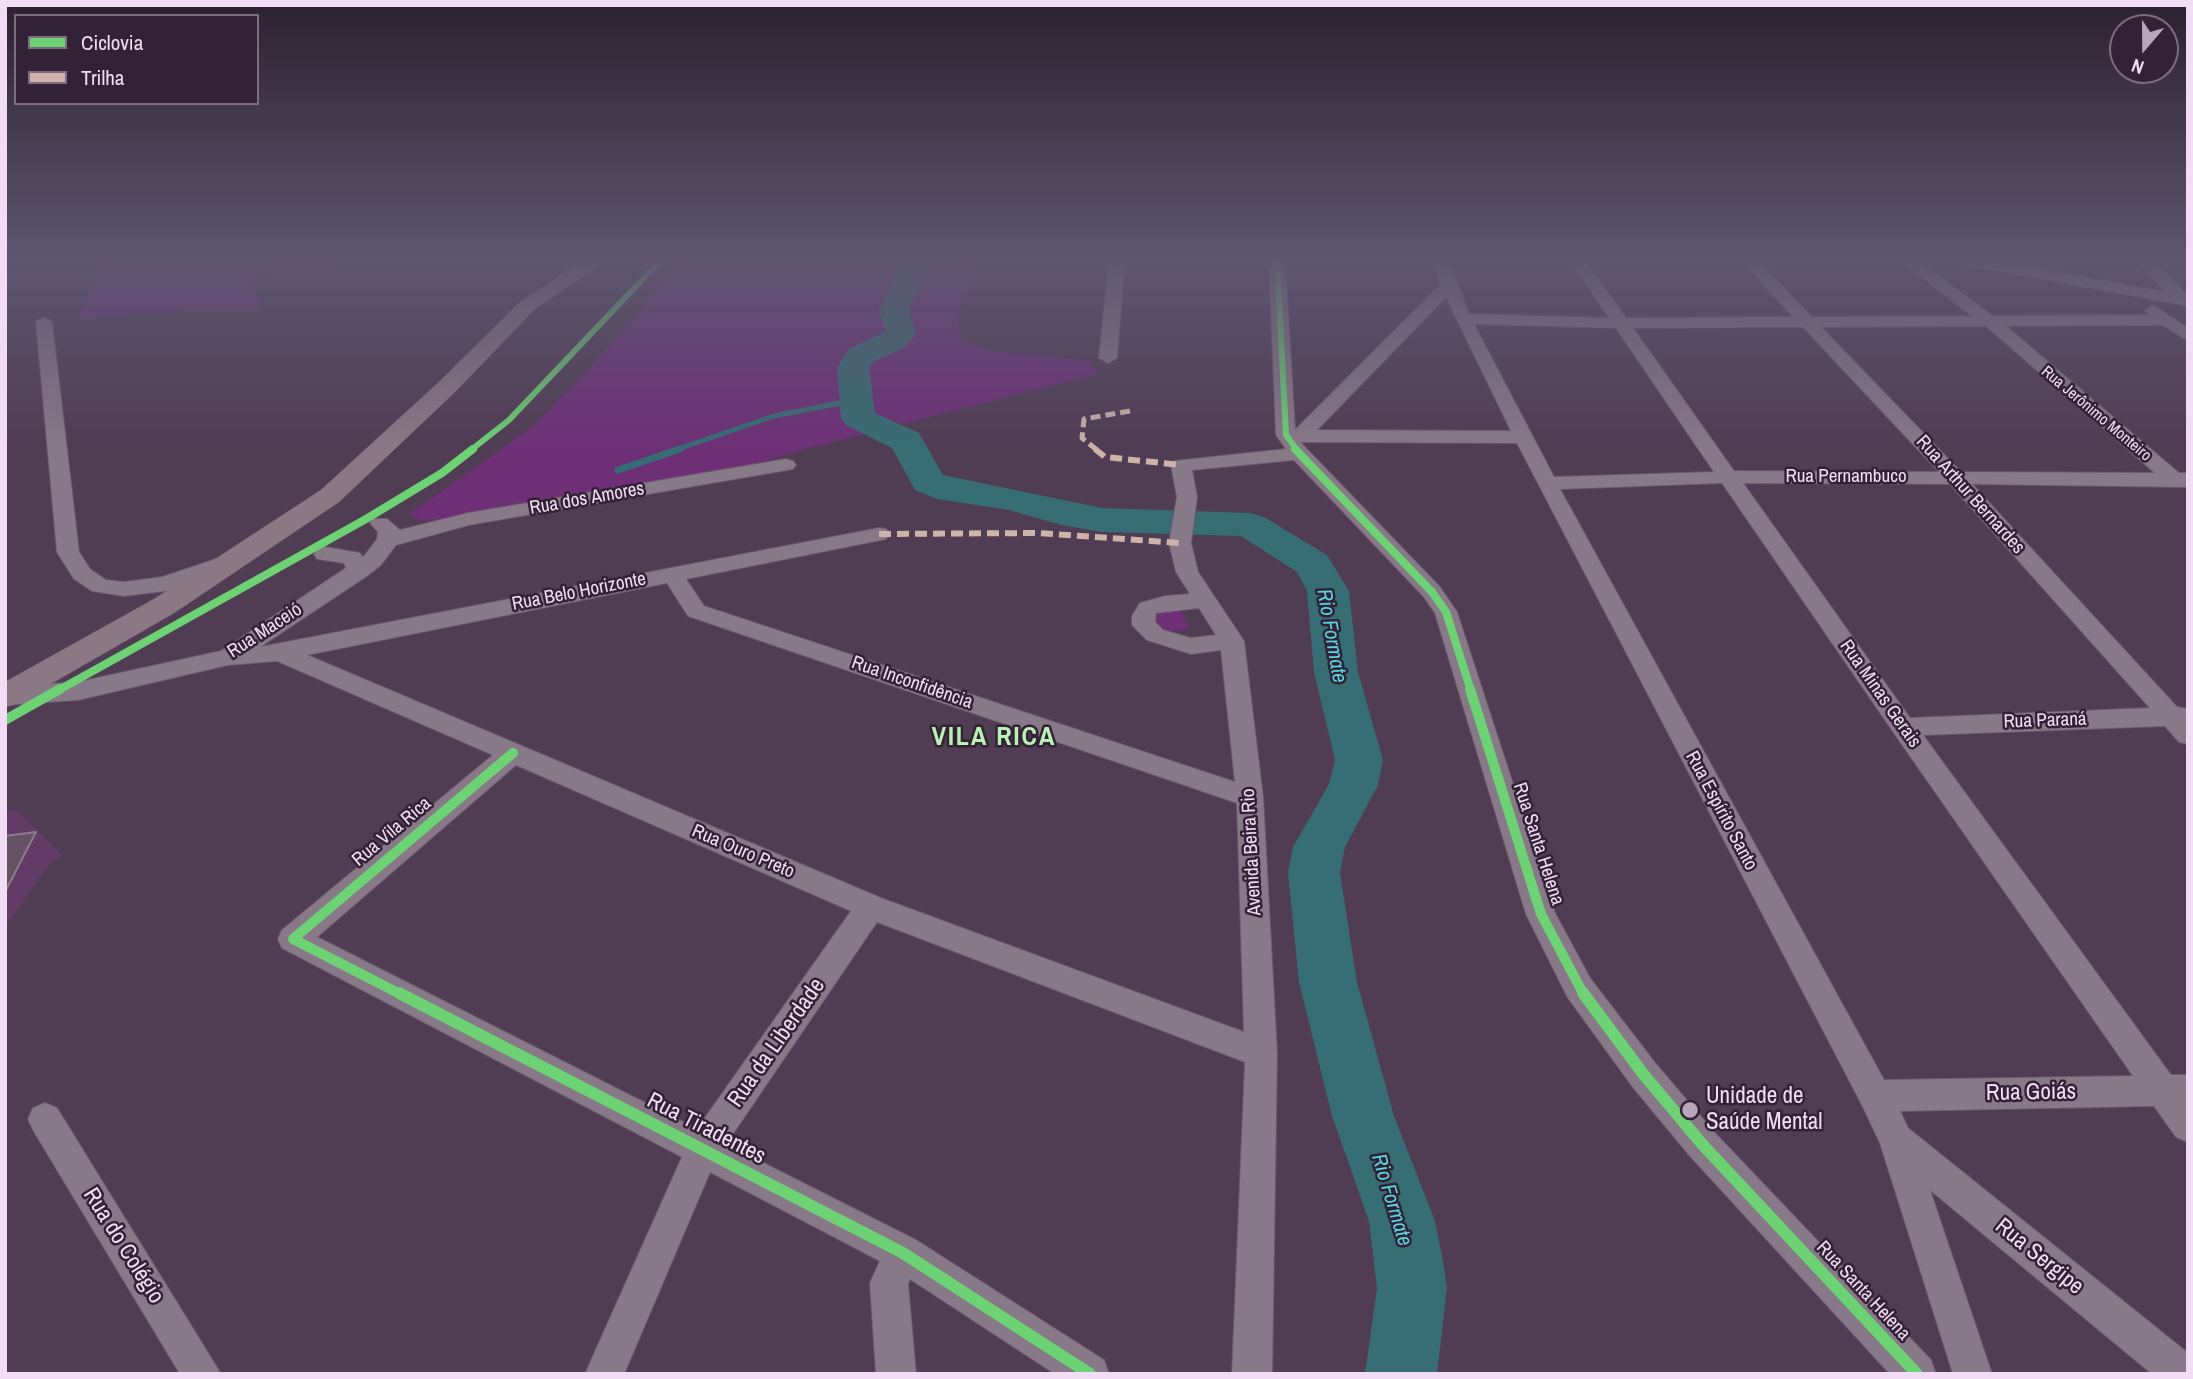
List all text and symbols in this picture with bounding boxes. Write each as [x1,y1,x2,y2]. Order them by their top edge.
legend [14,14,259,105]
north arrow [2109,14,2179,84]
text: Ciclovia [81,28,143,57]
text: N [2128,53,2147,81]
text: Trilha [81,63,124,92]
street label: Rua Jerônimo Monteiro [2037,362,2155,466]
street label: Rua Arthur Bernardes [1911,431,2029,559]
street label: Rua Pernambuco [1785,466,1907,488]
street label: Rua dos Amores [528,478,646,520]
street label: Rua Belo Horizonte [510,568,648,616]
water label: Rio Formate [1310,587,1352,685]
street label: Rua Maceió [224,599,306,663]
street label: Rua Minas Gerais [1834,636,1926,752]
street label: Rua Inconfidência [849,652,975,714]
street label: Rua Paraná [2003,708,2087,734]
district label: VILA RICA [933,722,1055,754]
street label: Rua Espírito Santo [1680,748,1762,874]
street label: Rua Santa Helena [1507,780,1569,908]
street label: Avenida Beira Rio [1237,788,1267,916]
street label: Rua Vila Rica [348,792,436,872]
street label: Rua Ouro Preto [688,820,798,884]
street label: Rua da Liberdade [722,973,832,1113]
street label: Rua Goiás [1986,1078,2076,1108]
place label: Unidade de Saúde Mental [1706,1083,1822,1137]
street label: Rua Tiradentes [642,1087,770,1171]
marker: Unidade de Saúde Mental [1680,1100,1700,1120]
water label: Rio Formate [1365,1151,1417,1249]
street label: Rua do Colégio [77,1183,169,1309]
street label: Rua Sergipe [1989,1213,2089,1301]
street label: Rua Santa Helena [1811,1237,1915,1345]

